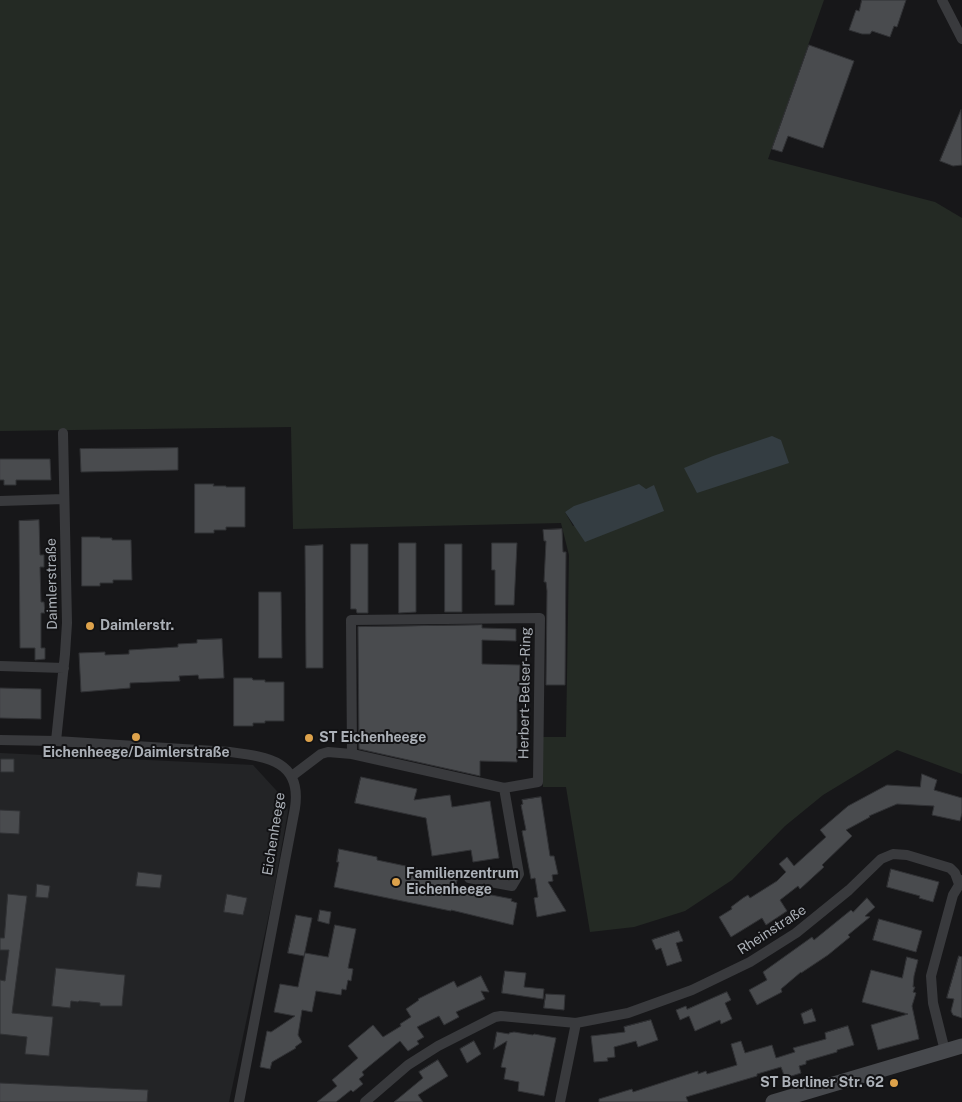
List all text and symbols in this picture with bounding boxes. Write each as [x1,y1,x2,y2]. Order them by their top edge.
street label: Daimlerstraße [43,538,61,630]
place label: Daimlerstr. [100,618,174,634]
marker: Daimlerstr. [84,620,96,632]
street label: Herbert-Belser-Ring [515,627,535,759]
place label: ST Eichenheege [319,730,426,746]
marker: Eichenheege/Daimlerstraße [130,731,142,743]
marker: ST Eichenheege [303,732,315,744]
place label: Eichenheege/Daimlerstraße [42,745,230,761]
street label: Eichenheege [259,791,289,877]
place label: Familienzentrum Eichenheege [406,866,519,899]
marker: Familienzentrum Eichenheege [390,876,402,888]
street label: Rheinstraße [735,902,809,958]
place label: ST Berliner Str. 62 [760,1075,884,1091]
marker: ST Berliner Str. 62 [888,1077,900,1089]

